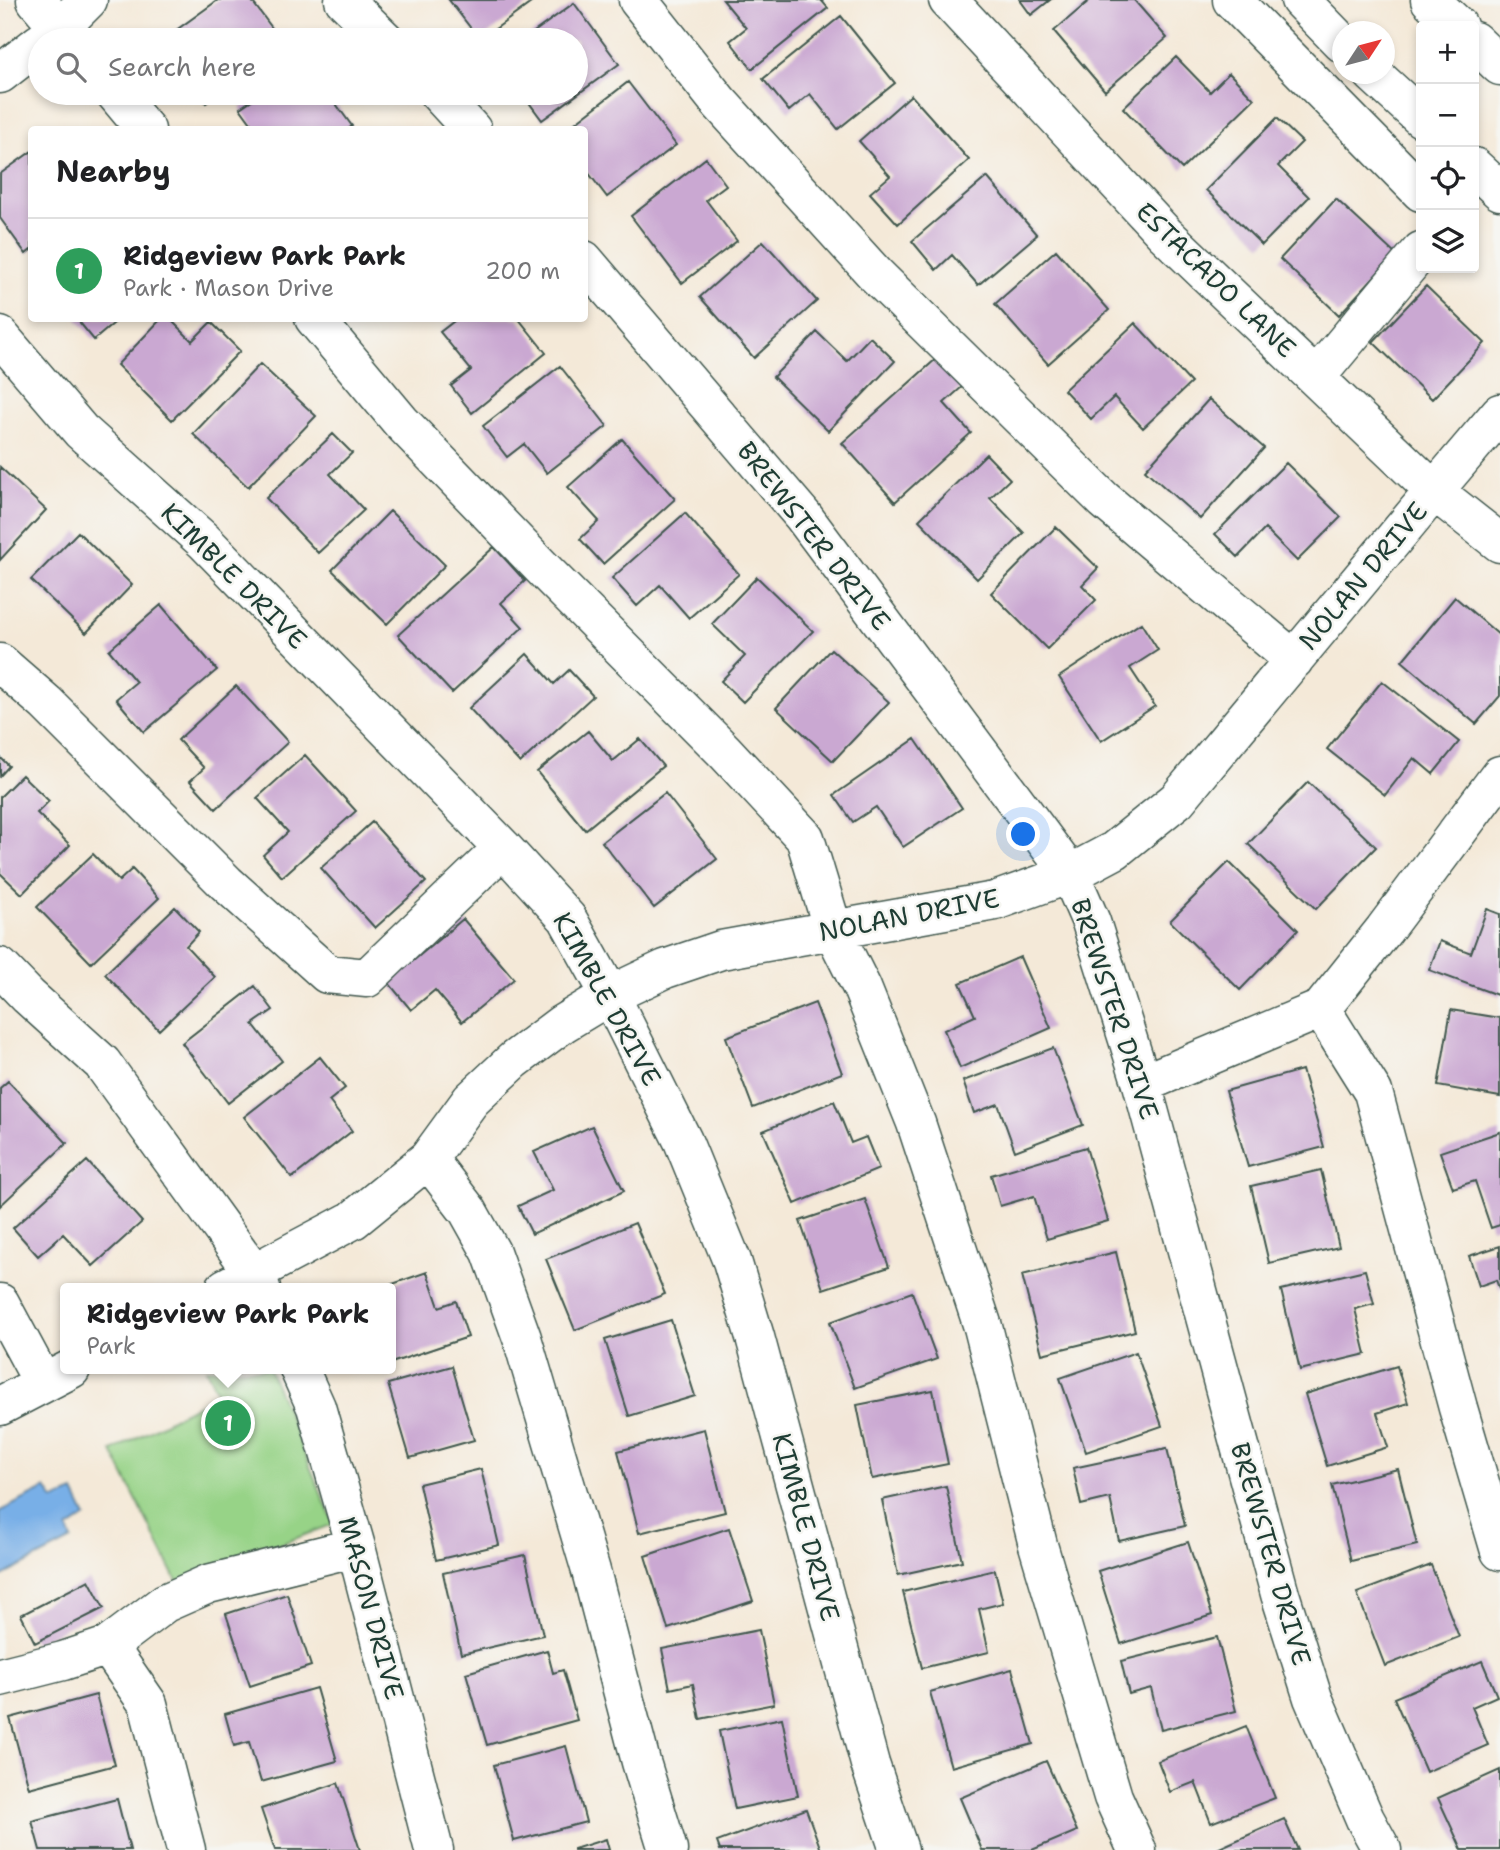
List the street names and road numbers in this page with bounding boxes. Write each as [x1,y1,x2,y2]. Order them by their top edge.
street label: ESTACADO LANE [1129,194,1304,365]
street label: BREWSTER DRIVE [730,434,899,637]
street label: NOLAN DRIVE [1290,494,1435,657]
street label: KIMBLE DRIVE [154,495,315,656]
street label: NOLAN DRIVE [816,880,1002,949]
street label: BREWSTER DRIVE [1063,894,1168,1124]
street label: KIMBLE DRIVE [545,906,670,1092]
street label: KIMBLE DRIVE [765,1429,848,1625]
street label: BREWSTER DRIVE [1223,1438,1320,1669]
street label: MASON DRIVE [330,1512,413,1703]

